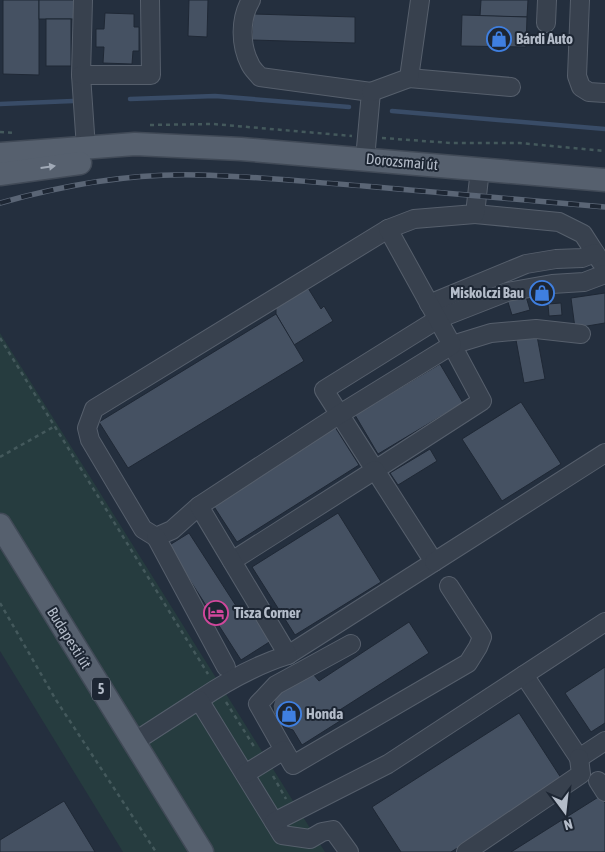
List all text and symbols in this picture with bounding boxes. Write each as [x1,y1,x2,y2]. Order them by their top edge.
shop icon: Bárdi Auto [486,26,512,52]
place label: Bárdi Auto [516,30,573,47]
street label: Dorozsmai út [365,150,439,173]
one-way arrow [41,163,57,171]
shop icon: Miskolczi Bau [529,280,555,306]
place label: Miskolczi Bau [450,284,524,301]
hotel icon: Tisza Corner [203,600,229,626]
street label: Budapesti út [44,604,95,672]
place label: Tisza Corner [234,604,301,621]
road number: 5 [92,678,110,701]
shop icon: Honda [276,701,302,727]
place label: Honda [306,705,343,722]
north arrow [540,787,590,837]
text: N [562,816,574,833]

